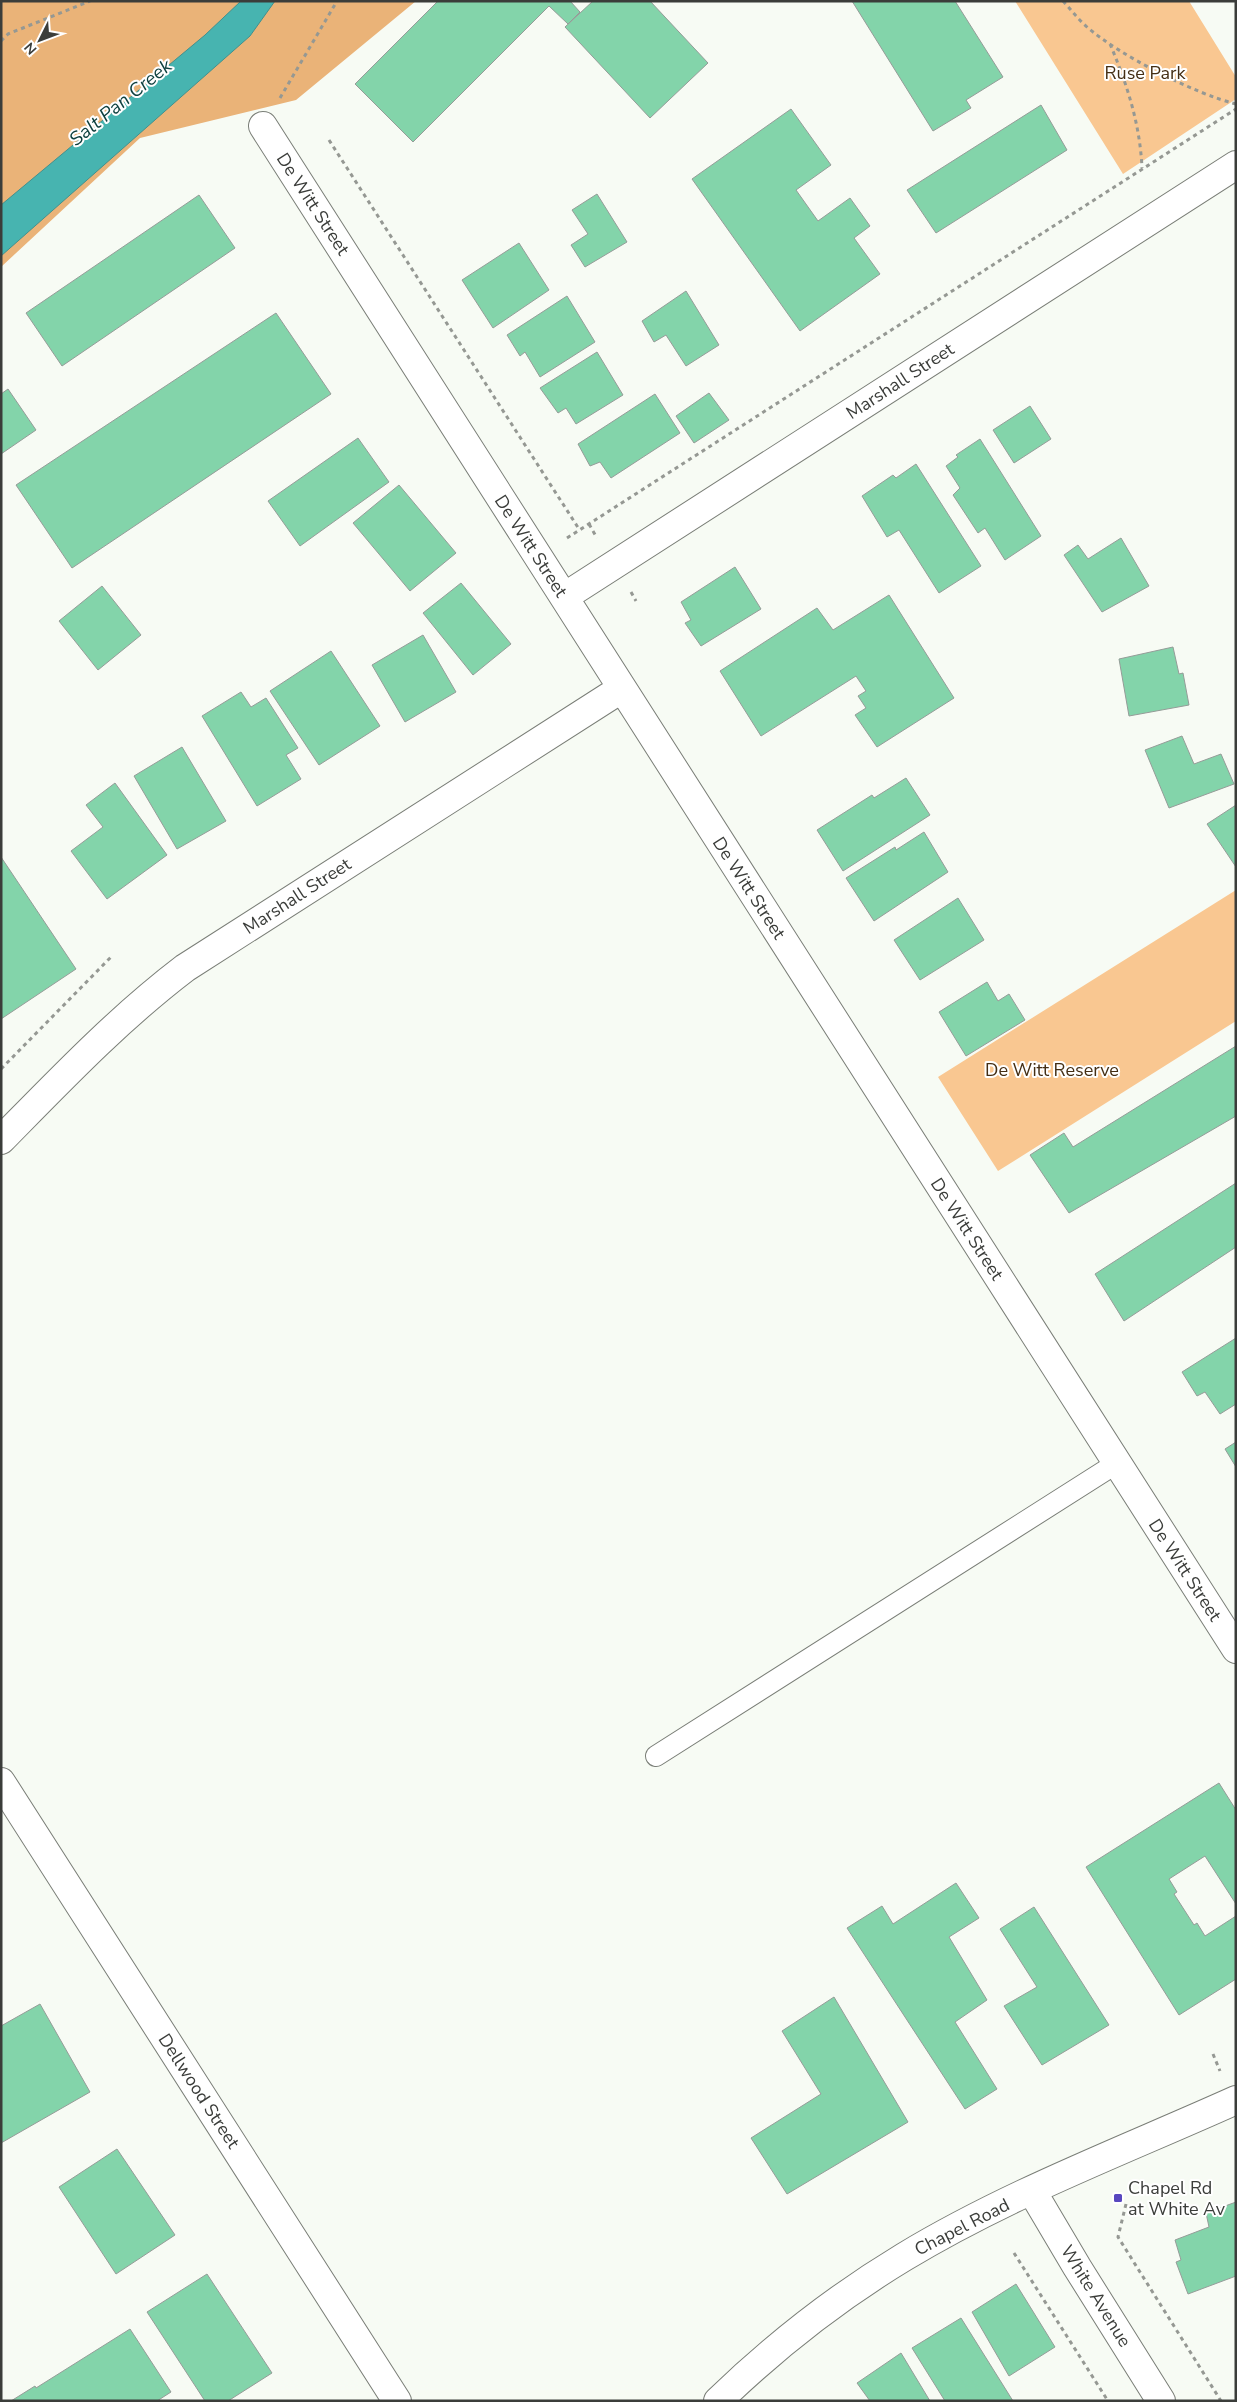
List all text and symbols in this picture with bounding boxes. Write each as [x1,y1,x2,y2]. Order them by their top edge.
north arrow [15,15,65,65]
text: N [20,38,41,59]
water label: Salt Pan Creek [64,53,178,152]
park label: Ruse Park [1105,61,1186,85]
street label: De Witt Street [271,148,355,260]
street label: Marshall Street [841,337,959,425]
street label: De Witt Street [489,490,573,602]
street label: De Witt Street [707,832,791,944]
street label: Marshall Street [238,852,356,940]
park label: De Witt Reserve [985,1058,1119,1082]
street label: De Witt Street [925,1173,1009,1285]
street label: De Witt Street [1143,1514,1227,1626]
street label: Dellwood Street [153,2029,246,2154]
place label: Chapel Rd at White Av [1128,2176,1226,2221]
marker: Chapel Rd at White Av [1112,2192,1124,2204]
street label: Chapel Road [910,2193,1014,2261]
street label: White Avenue [1055,2241,1137,2351]

